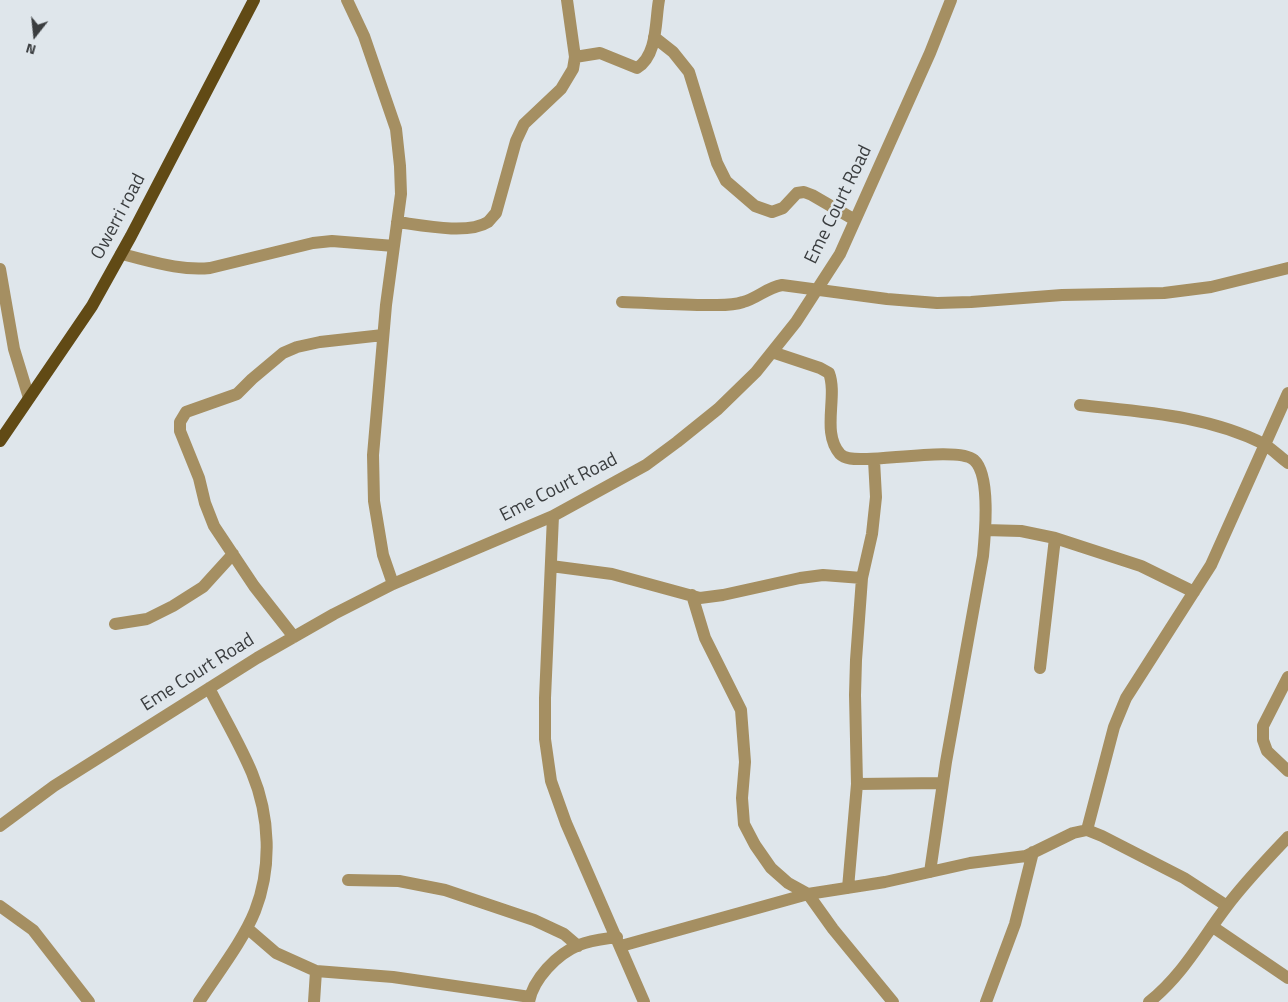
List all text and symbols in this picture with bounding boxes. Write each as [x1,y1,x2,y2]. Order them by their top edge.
north arrow [10,10,60,60]
text: N [23,38,38,61]
street label: Eme Court Road [800,142,878,268]
street label: Owerri road [87,170,151,264]
street label: Eme Court Road [496,449,622,527]
street label: Eme Court Road [137,629,259,717]

